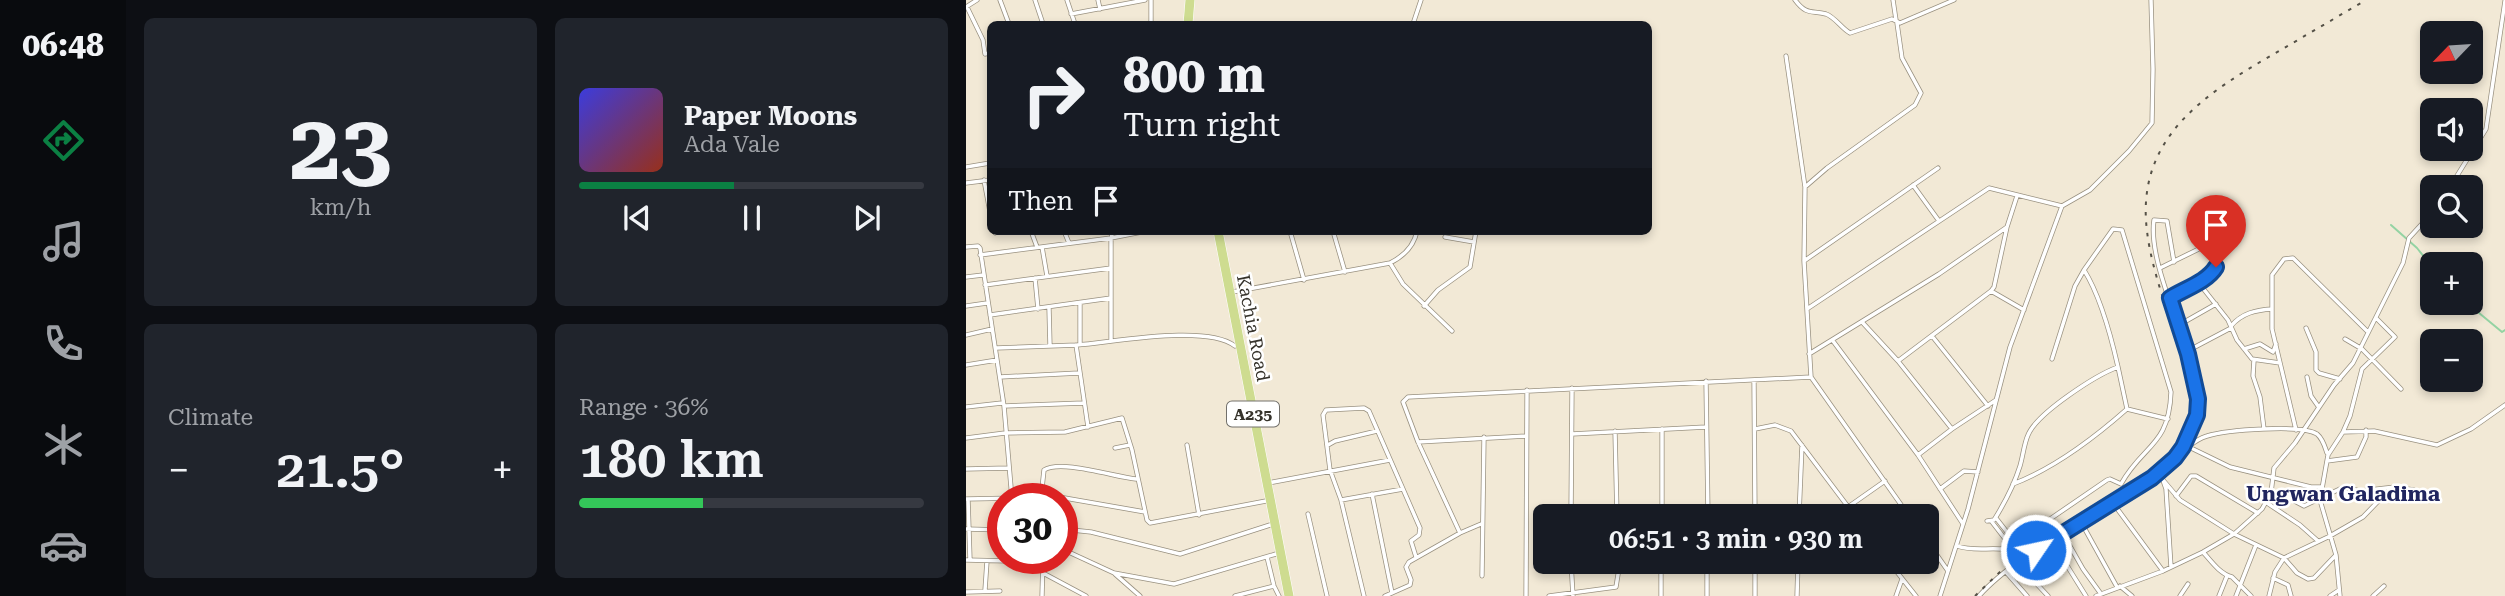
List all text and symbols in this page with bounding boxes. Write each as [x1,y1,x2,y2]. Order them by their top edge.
north arrow [2420,21,2483,84]
map controls [2420,21,2483,392]
text: 06:48 [22,26,104,64]
text: 800 m [1123,47,1265,104]
icon: right [1008,49,1099,140]
text: 23 [290,95,391,201]
button: sound [2420,98,2483,161]
text: Paper Moons [684,101,857,131]
text: Turn right [1123,106,1280,144]
icon: directions [39,116,88,165]
text: Ada Vale [684,131,780,158]
button: search [2420,175,2483,238]
icon: arrive [1087,182,1125,220]
text: Then [1008,186,1073,216]
text: km/h [310,194,371,221]
pin [2186,195,2246,267]
icon: previous [618,199,656,237]
icon: pause [733,199,771,237]
icon: next [848,199,886,237]
icon: arrive [2197,206,2235,244]
icon: music [39,217,88,266]
button: + [2420,252,2483,315]
street label: Kachia Road [1233,273,1274,384]
icon: phone [39,319,88,368]
button: − [2420,329,2483,392]
text: Range · 36% [579,394,708,421]
road number: A235 [1227,402,1279,426]
text: Climate [168,404,253,431]
icon: climate [39,420,88,469]
text: 180 km [579,429,764,490]
text: 21.5° [276,439,405,500]
text: − [168,448,189,492]
text: + [492,448,513,492]
district label: Ungwan Galadima [2246,482,2441,506]
speed limit sign: 30 [987,483,1078,574]
position arrow [1999,513,2073,587]
icon: car [39,521,88,570]
text: 06:51 · 3 min · 930 m [1609,524,1863,554]

